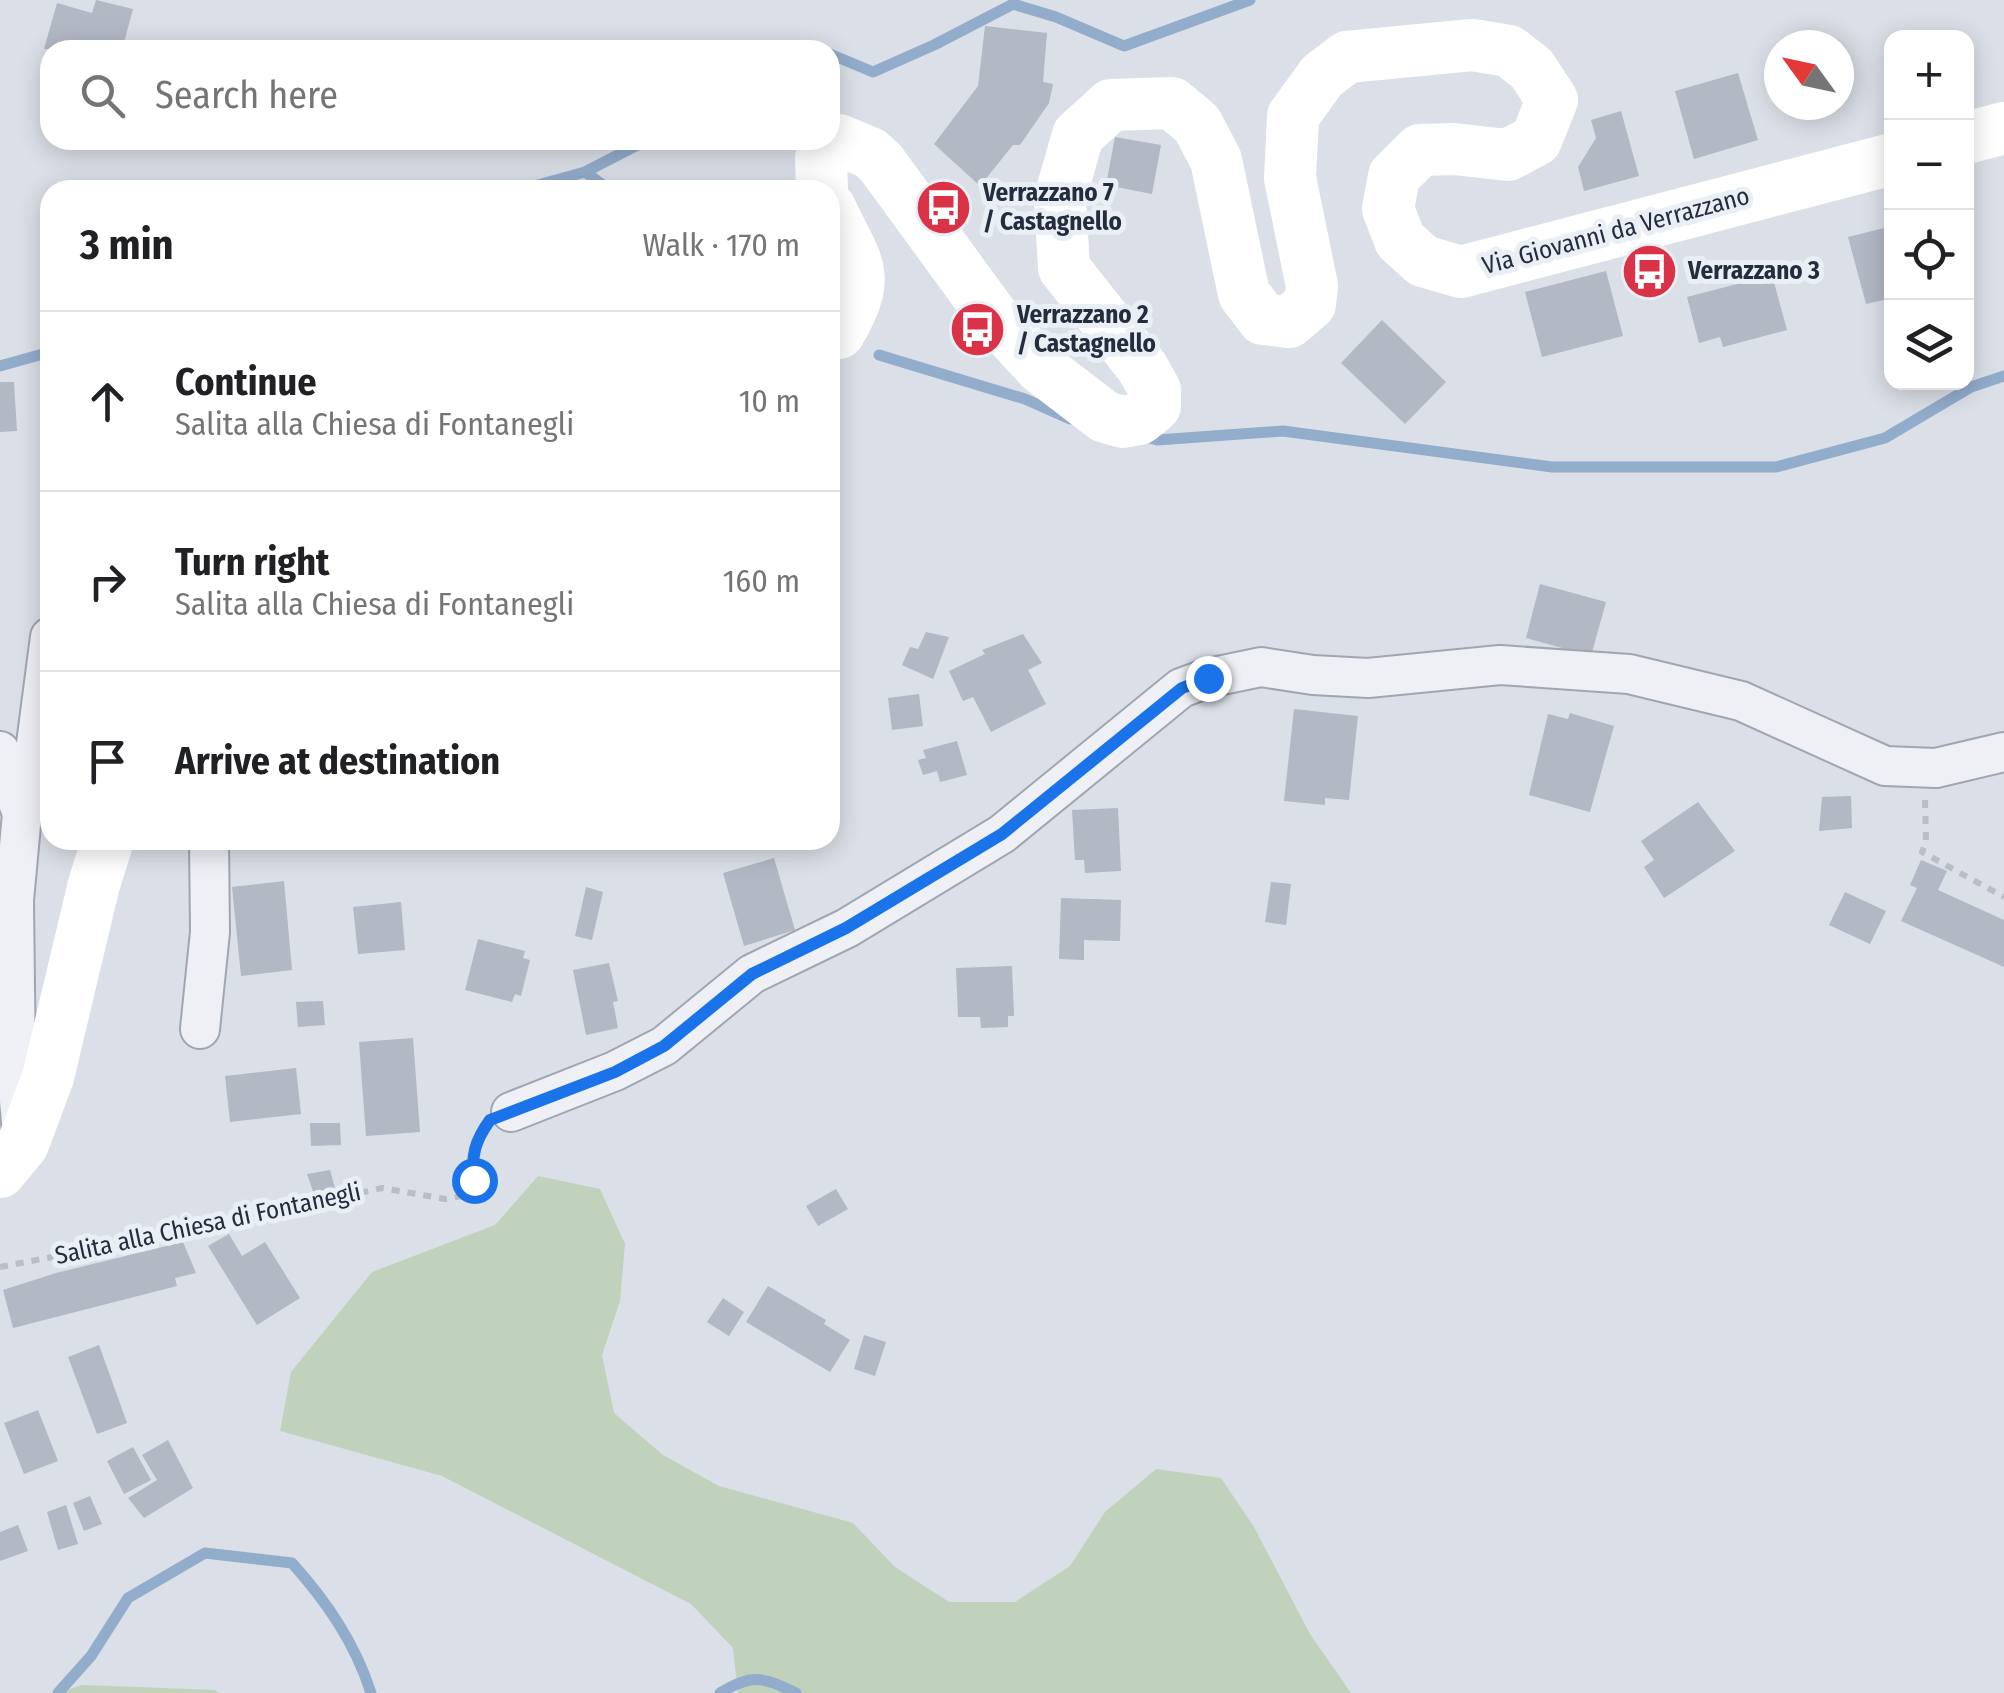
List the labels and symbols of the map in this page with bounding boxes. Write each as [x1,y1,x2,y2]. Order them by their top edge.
north arrow [1764,30,1854,120]
bus stop icon: Verrazzano 7 / Castagnello [914,177,974,237]
place label: Verrazzano 7 / Castagnello [982,178,1122,237]
street label: Via Giovanni da Verrazzano [1479,181,1753,281]
bus stop icon: Verrazzano 3 [1619,241,1679,301]
place label: Verrazzano 3 [1687,256,1820,286]
bus stop icon: Verrazzano 2 / Castagnello [948,299,1008,359]
place label: Verrazzano 2 / Castagnello [1016,300,1156,359]
route end [1186,656,1232,702]
route start [452,1158,498,1204]
street label: Salita alla Chiesa di Fontanegli [52,1177,364,1271]

